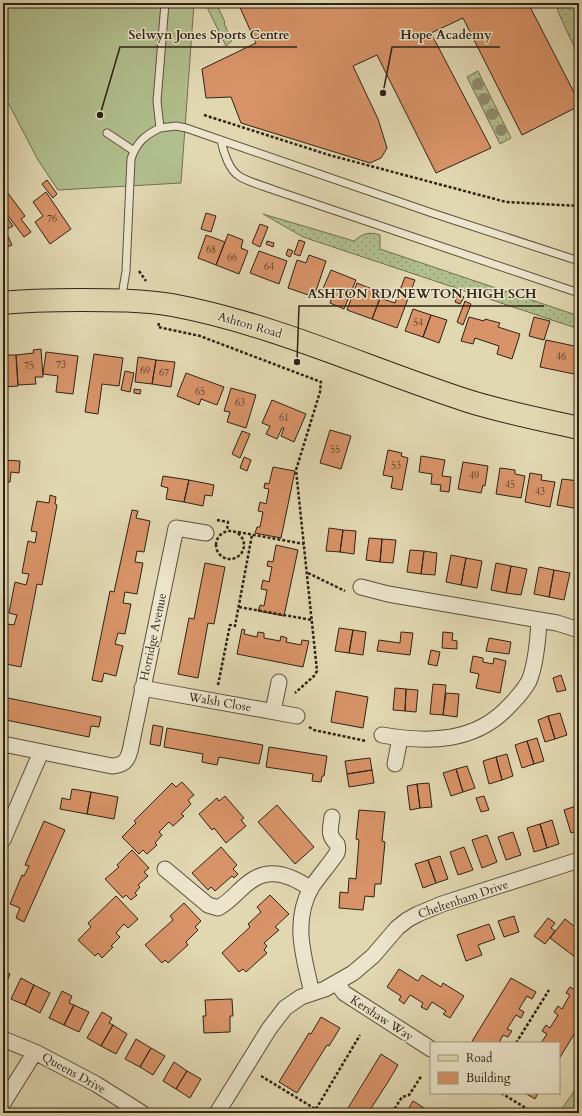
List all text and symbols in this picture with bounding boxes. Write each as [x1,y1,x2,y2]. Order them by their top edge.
callout: Selwyn Jones Sports Centre [120,22,297,47]
callout: Hope Academy [392,22,500,47]
text: Selwyn Jones Sports Centre [129,26,289,44]
text: Hope Academy [400,26,492,44]
house number: 76 [47,212,57,226]
house number: 68 [206,243,216,257]
house number: 66 [227,251,237,265]
house number: 64 [264,260,274,274]
callout: ASHTON RD/NEWTON HIGH SCH [299,281,544,306]
text: ASHTON RD/NEWTON HIGH SCH [308,285,537,303]
street label: Ashton Road [216,308,284,342]
house number: 54 [413,316,423,330]
house number: 46 [556,350,566,364]
house number: 73 [56,358,66,372]
house number: 75 [24,359,34,373]
house number: 69 [140,364,150,378]
house number: 67 [159,366,169,380]
house number: 65 [195,385,205,399]
house number: 63 [235,396,245,410]
house number: 61 [279,411,289,425]
house number: 55 [330,443,340,457]
house number: 53 [391,459,401,473]
house number: 49 [469,469,479,483]
house number: 45 [505,478,515,492]
house number: 43 [535,485,545,499]
street label: Horridge Avenue [136,592,170,682]
street label: Walsh Close [186,688,253,715]
street label: Cheltenham Drive [416,876,510,922]
street label: Kershaw Way [347,992,417,1045]
legend [430,1042,560,1094]
street label: Queens Drive [39,1049,109,1097]
text: Road [466,1050,493,1066]
text: Building [466,1070,511,1086]

